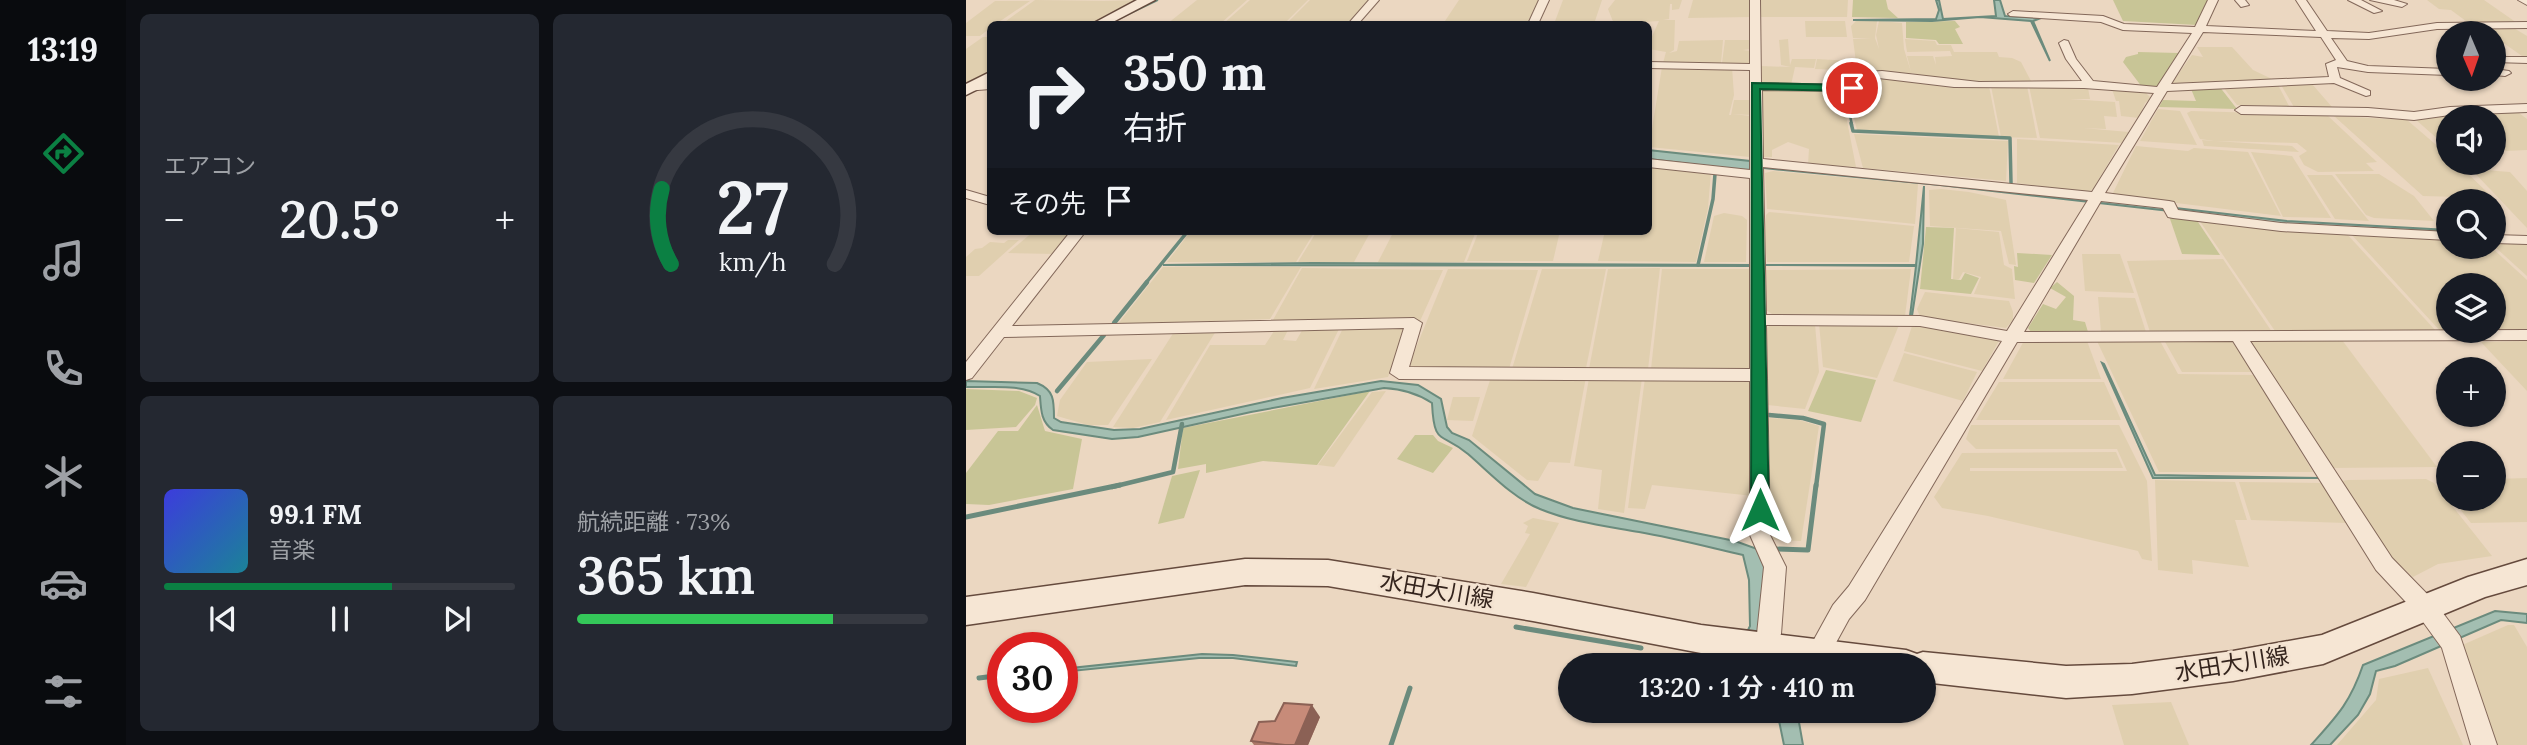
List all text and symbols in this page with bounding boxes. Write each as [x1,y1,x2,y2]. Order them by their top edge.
north arrow [2436,21,2506,91]
map controls [2436,21,2506,511]
text: 13:19 [28,29,98,70]
text: 350 m [1123,41,1266,103]
icon: right [1008,49,1099,140]
pin [1822,58,1882,118]
icon: arrive [1833,69,1871,107]
button: sound [2436,105,2506,175]
text: 右折 [1123,107,1187,148]
icon: directions [39,129,88,178]
text: エアコン [164,151,256,180]
text: 27 [716,161,789,254]
icon: arrive [1100,182,1138,220]
text: 20.5° [279,186,400,252]
text: その先 [1008,187,1086,220]
button: search [2436,189,2506,259]
text: − [164,196,184,244]
text: + [495,196,515,244]
icon: music [39,236,88,285]
text: km/h [719,246,786,278]
button: layers [2436,273,2506,343]
icon: phone [39,344,88,393]
button: + [2436,357,2506,427]
button: − [2436,441,2506,511]
icon: climate [39,452,88,501]
position arrow [1723,473,1797,547]
text: 99.1 FM [269,498,362,531]
text: 航続距離 · 73% [577,507,730,536]
text: 音楽 [269,535,315,564]
text: 365 km [577,542,755,608]
icon: car [39,559,88,608]
street label: 水田大川線 [1378,565,1496,614]
icon: previous [204,600,242,638]
icon: pause [321,600,359,638]
icon: next [438,600,476,638]
speed limit sign: 30 [987,632,1078,723]
street label: 水田大川線 [2173,640,2291,687]
icon: filters [39,667,88,716]
text: 13:20 · 1 分 · 410 m [1639,671,1855,704]

